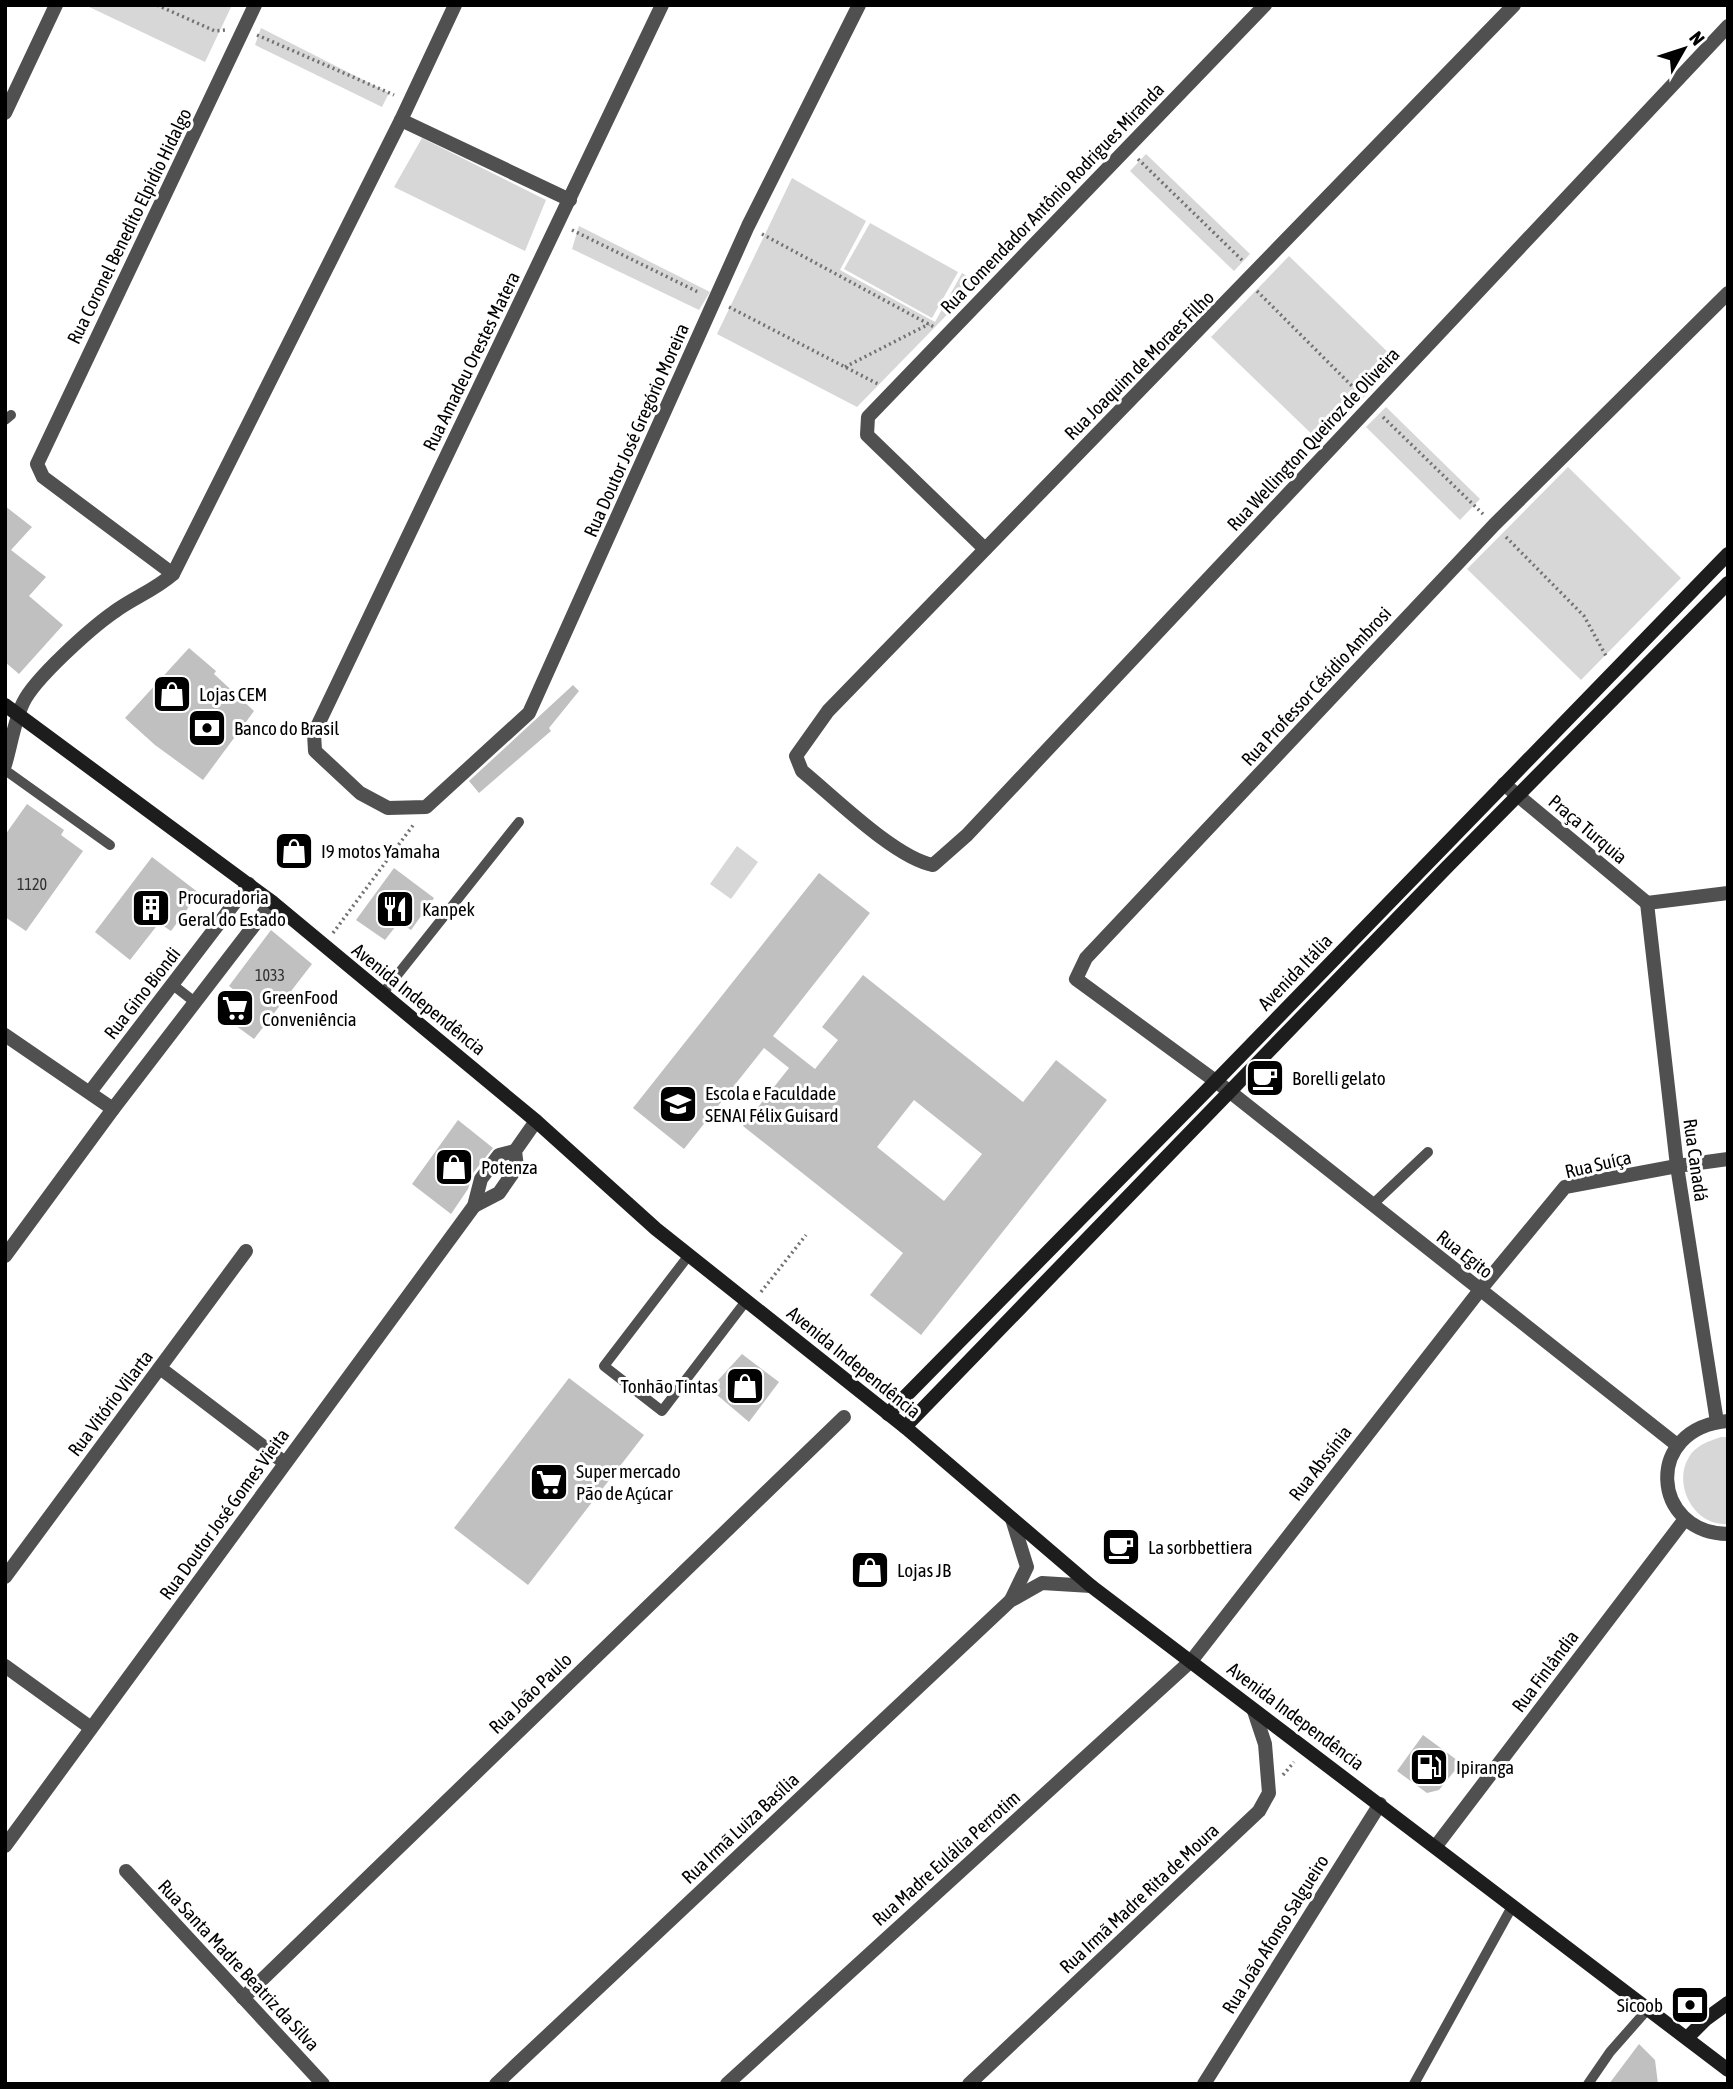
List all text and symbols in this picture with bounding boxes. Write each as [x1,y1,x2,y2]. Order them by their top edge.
north arrow [1649,14,1719,84]
text: N [1685,27,1709,50]
street label: Rua Comendador Antônio Rodrigues Miranda [936,78,1168,318]
street label: Rua Coronel Benedito Elpídio Hidalgo [62,105,196,347]
street label: Rua Amadeu Orestes Matera [418,268,524,454]
street label: Rua Joaquim de Moraes Filho [1060,286,1218,444]
street label: Rua Doutor José Gregório Moreira [579,320,693,540]
street label: Rua Wellington Queiroz de Oliveira [1222,343,1404,535]
street label: Rua Professor Césídio Ambrosi [1237,602,1395,770]
shop icon: Lojas CEM [151,673,193,715]
place label: Lojas CEM [199,683,267,705]
bank icon: Banco do Brasil [186,707,228,749]
place label: Banco do Brasil [234,717,339,739]
street label: Praça Turquia [1544,790,1632,868]
shop icon: I9 motos Yamaha [273,830,315,872]
place label: I9 motos Yamaha [321,840,440,862]
house number: 1120 [17,875,47,893]
place label: Procuradoria Geral do Estado [178,886,286,930]
building icon: Procuradoria Geral do Estado [130,887,172,929]
restaurant icon: Kanpek [374,888,416,930]
place label: Kanpek [422,898,476,920]
street label: Avenida Itália [1253,929,1337,1015]
street label: Avenida Independência [348,938,490,1060]
street label: Rua Gino Biondi [99,943,185,1043]
house number: 1033 [255,966,285,984]
place label: GreenFood Conveniência [262,986,357,1030]
supermarket icon: GreenFood Conveniência [214,987,256,1029]
cafe icon: Borelli gelato [1244,1057,1286,1099]
place label: Borelli gelato [1292,1067,1386,1089]
place label: Escola e Faculdade SENAI Félix Guisard [705,1082,838,1126]
school or university icon: Escola e Faculdade SENAI Félix Guisard [657,1083,699,1125]
street label: Rua Canadá [1679,1117,1713,1203]
shop icon: Potenza [433,1146,475,1188]
street label: Rua Suíça [1563,1146,1633,1182]
place label: Potenza [481,1156,538,1178]
street label: Rua Egito [1433,1225,1497,1283]
street label: Avenida Independência [783,1301,925,1423]
street label: Rua Vitório Vilarta [63,1346,157,1460]
shop icon: Tonhão Tintas [724,1365,766,1407]
place label: Tonhão Tintas [621,1375,718,1397]
street label: Rua Abssínia [1284,1421,1356,1505]
street label: Rua Doutor José Gomes Vieita [155,1424,293,1604]
place label: Super mercado Pão de Açúcar [576,1460,681,1504]
supermarket icon: Super mercado Pão de Açúcar [528,1461,570,1503]
cafe icon: La sorbbettiera [1100,1526,1142,1568]
place label: La sorbbettiera [1148,1536,1253,1558]
shop icon: Lojas JB [849,1549,891,1591]
place label: Lojas JB [897,1559,951,1581]
street label: Rua Finlândia [1507,1626,1583,1716]
street label: Rua João Paulo [484,1648,576,1738]
street label: Avenida Independência [1223,1657,1369,1775]
fuel station icon: Ipiranga [1408,1746,1450,1788]
place label: Ipiranga [1456,1756,1514,1778]
street label: Rua Irmã Luiza Basília [677,1768,803,1888]
street label: Rua Madre Eulália Perrotim [868,1786,1024,1930]
street label: Rua Irmã Madre Rita de Moura [1055,1819,1223,1977]
street label: Rua João Afonso Salgueiro [1217,1851,1333,2017]
street label: Rua Santa Madre Beatriz da Silva [154,1875,324,2055]
bank icon: Sicoob [1669,1984,1711,2026]
place label: Sicoob [1617,1994,1663,2016]

